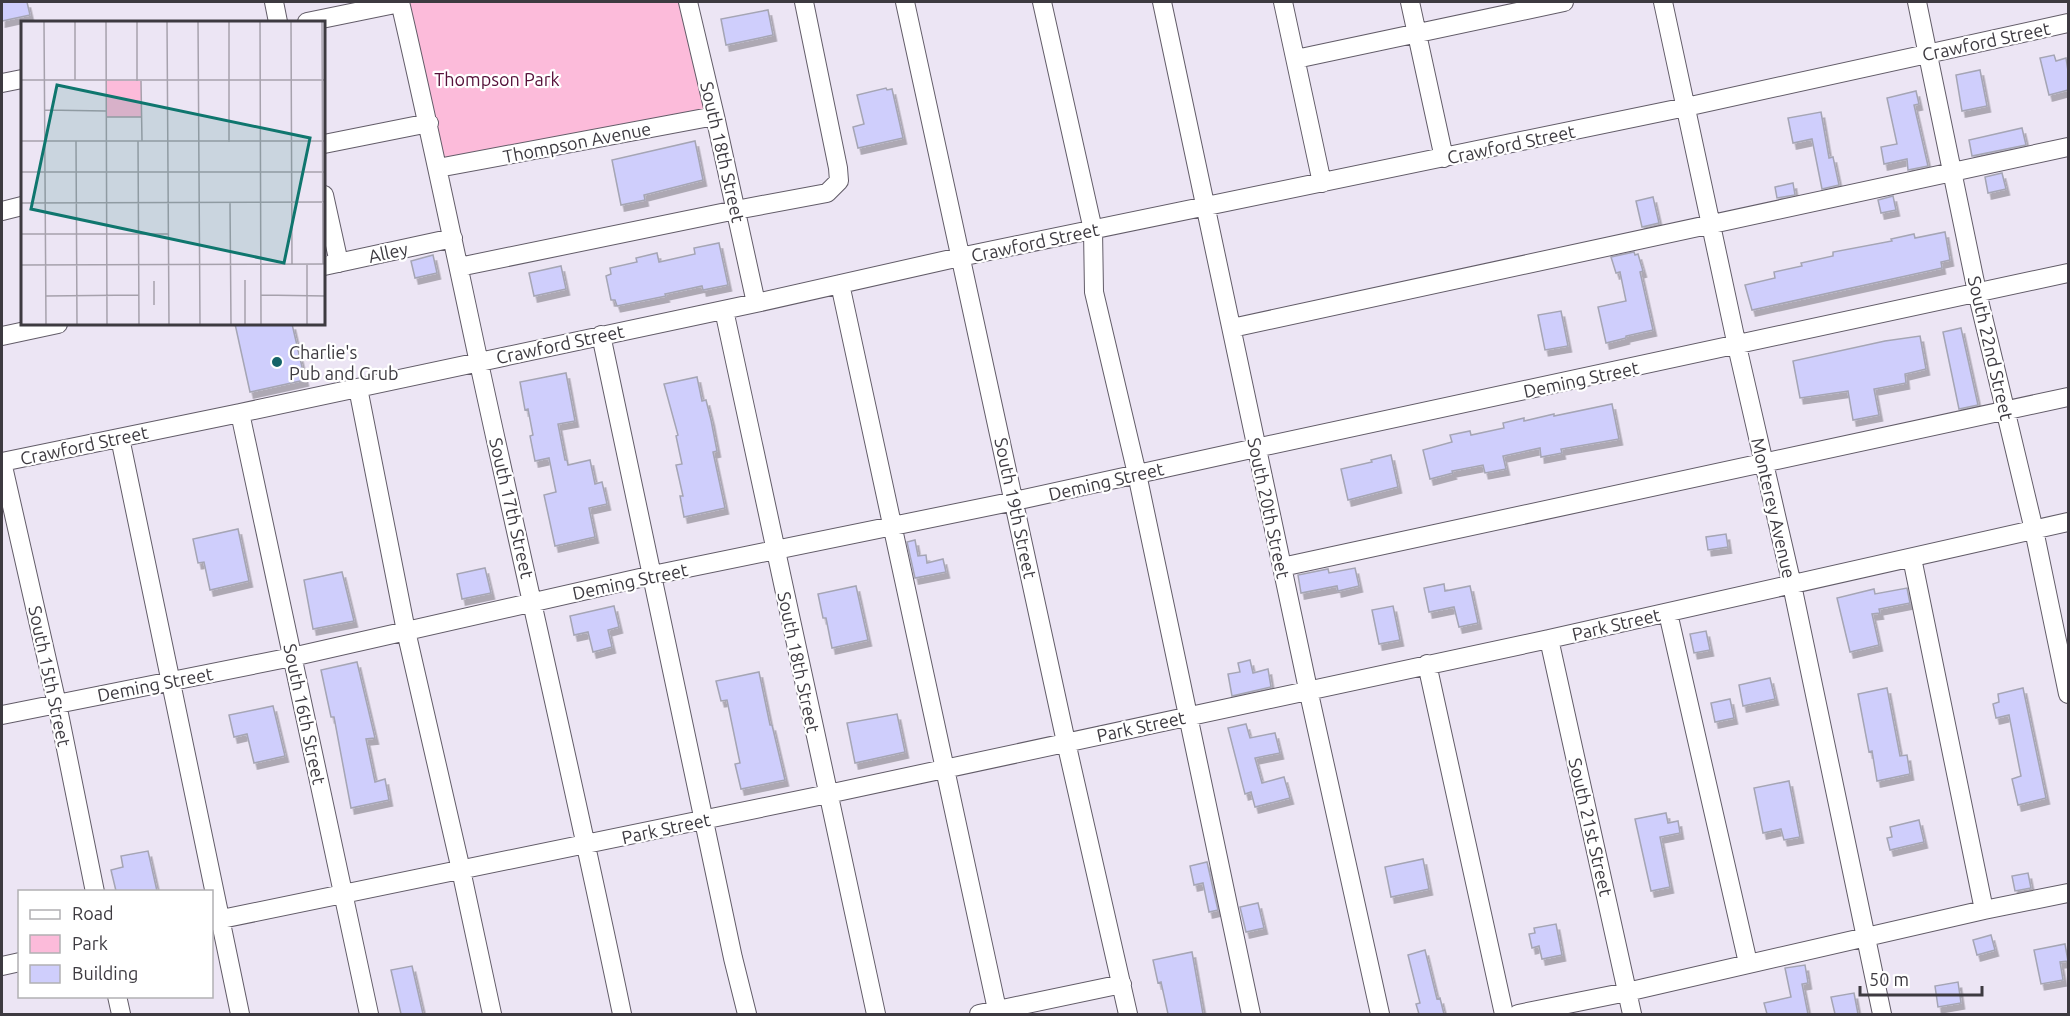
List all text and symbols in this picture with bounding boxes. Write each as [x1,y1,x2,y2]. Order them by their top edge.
street label: Crawford Street [1920,18,2052,64]
inset map [21,21,326,326]
park label: Thompson Park [434,69,560,89]
street label: South 18th Street [697,80,749,224]
street label: Thompson Avenue [501,118,653,166]
street label: Crawford Street [1445,121,1577,167]
street label: Crawford Street [969,219,1101,265]
street label: Alley [366,238,410,266]
street label: South 22nd Street [1965,274,2017,422]
street label: Crawford Street [494,321,626,367]
place label: Charlie's Pub and Grub [289,342,398,383]
marker: Charlie's Pub and Grub [270,355,284,369]
street label: Deming Street [1521,357,1641,401]
street label: Crawford Street [18,422,150,468]
street label: South 17th Street [486,436,538,580]
street label: South 19th Street [991,436,1041,580]
street label: South 20th Street [1244,436,1294,580]
street label: Monterey Avenue [1748,436,1800,580]
street label: Deming Street [1046,458,1166,504]
street label: Deming Street [570,559,690,603]
street label: South 18th Street [774,590,824,734]
street label: South 15th Street [25,604,75,748]
street label: Park Street [1570,604,1662,644]
street label: South 16th Street [280,642,330,786]
street label: Deming Street [95,663,215,705]
street label: Park Street [1095,707,1187,745]
street label: South 21st Street [1565,756,1617,898]
street label: Park Street [620,809,712,847]
legend [18,890,213,998]
text: Road [72,903,114,923]
text: Park [72,933,108,953]
scale bar [1860,959,1982,997]
text: Building [72,963,138,983]
text: 50 m [1869,969,1909,989]

